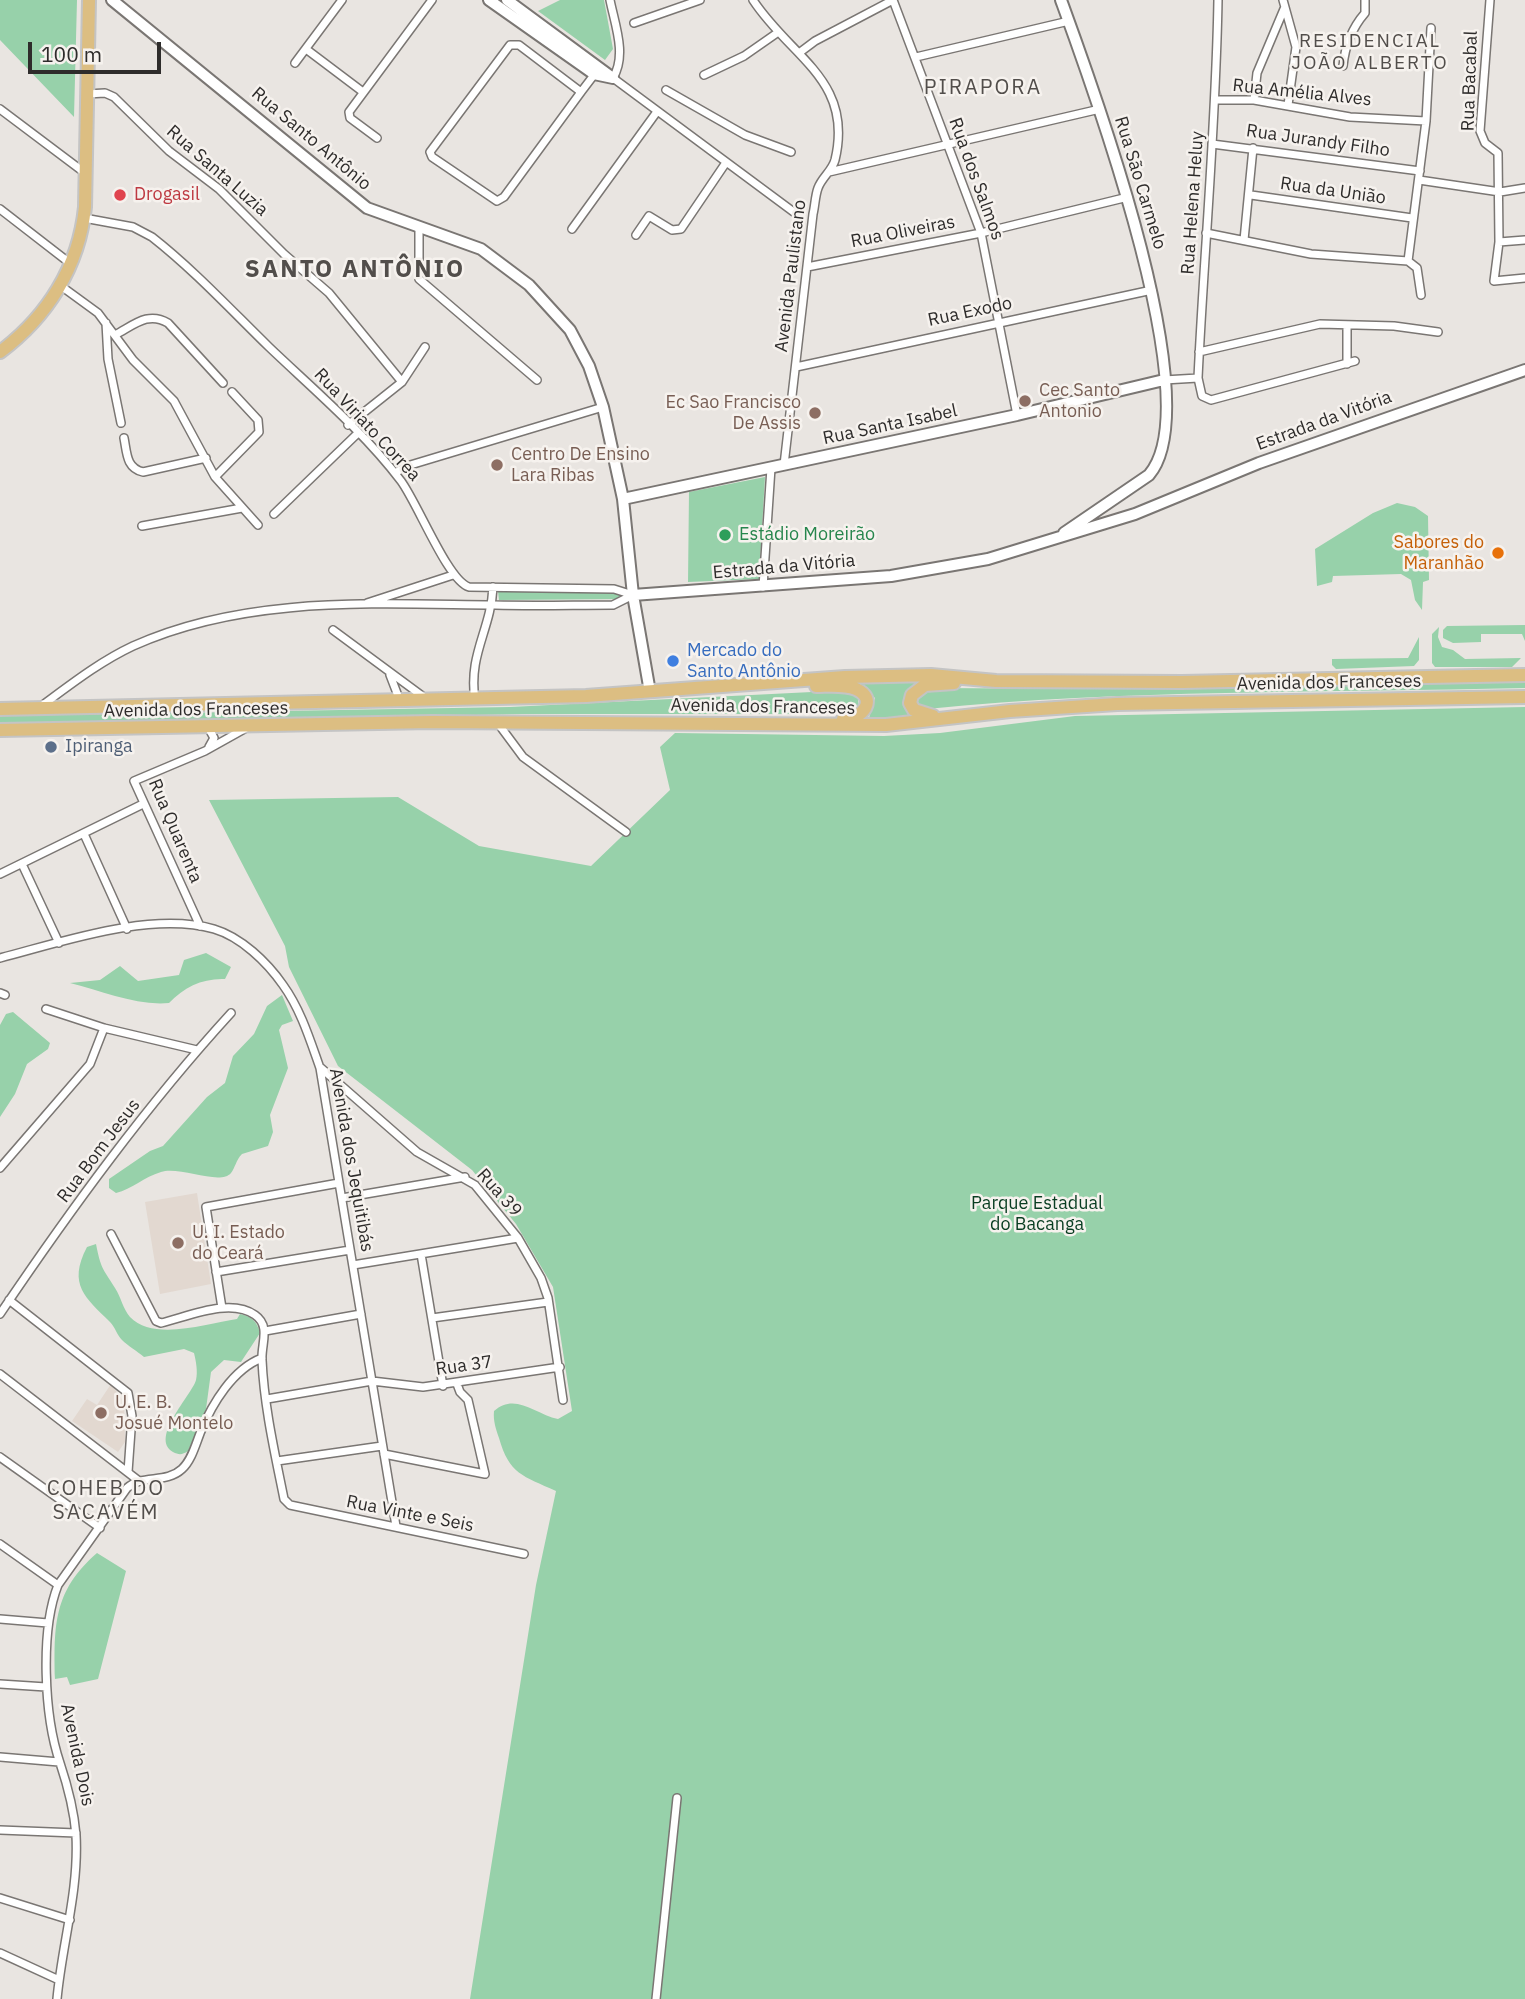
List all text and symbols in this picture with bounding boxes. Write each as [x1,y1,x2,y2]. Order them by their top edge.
scale bar [32,28,164,72]
street label: Rua Bacabal [1457,30,1483,132]
district label: RESIDENCIAL JOÃO ALBERTO [1293,31,1447,75]
text: 100 m [41,40,102,68]
district label: PIRAPORA [925,75,1041,101]
street label: Rua Amélia Alves [1231,75,1373,111]
street label: Rua Santo Antônio [247,83,375,195]
street label: Rua São Carmelo [1110,114,1170,252]
street label: Rua dos Salmos [944,115,1008,243]
street label: Rua Jurandy Filho [1245,120,1391,162]
street label: Rua Santa Luzia [162,121,272,221]
street label: Rua Helena Heluy [1177,131,1209,275]
street label: Rua da União [1279,173,1387,209]
place label: Drogasil [134,184,200,206]
marker: Drogasil [112,187,128,203]
street label: Avenida Paulistano [771,198,811,354]
street label: Rua Oliveiras [849,211,957,253]
district label: SANTO ANTÔNIO [246,256,464,284]
street label: Rua Exodo [926,293,1014,331]
street label: Rua Viriato Correa [309,364,425,486]
place label: Cec Santo Antonio [1039,380,1120,422]
street label: Estrada da Vitória [1253,386,1395,456]
place label: Ec Sao Francisco De Assis [666,392,801,434]
marker: Cec Santo Antonio [1017,393,1033,409]
street label: Rua Santa Isabel [821,400,959,450]
marker: Ec Sao Francisco De Assis [807,405,823,421]
place label: Centro De Ensino Lara Ribas [511,444,650,486]
marker: Centro De Ensino Lara Ribas [489,457,505,473]
place label: Estádio Moreirão [739,524,875,546]
marker: Estádio Moreirão [717,527,733,543]
place label: Sabores do Maranhão [1393,532,1484,574]
marker: Sabores do Maranhão [1490,545,1506,561]
street label: Estrada da Vitória [712,550,856,584]
place label: Mercado do Santo Antônio [687,640,801,682]
marker: Mercado do Santo Antônio [665,653,681,669]
street label: Avenida dos Franceses [1237,671,1421,695]
street label: Avenida dos Franceses [671,695,855,719]
street label: Avenida dos Franceses [104,698,288,722]
place label: Ipiranga [65,736,133,758]
marker: Ipiranga [43,739,59,755]
street label: Rua Quarenta [143,776,207,886]
street label: Avenida dos Jequitibás [324,1066,378,1254]
street label: Rua Bom Jesus [53,1095,145,1207]
street label: Rua 39 [472,1165,526,1221]
park label: Parque Estadual do Bacanga [971,1193,1103,1236]
place label: U. I. Estado do Ceará [192,1222,285,1264]
marker: U. I. Estado do Ceará [170,1235,186,1251]
street label: Rua 37 [434,1351,494,1381]
place label: U. E. B. Josué Montelo [115,1392,233,1434]
marker: U. E. B. Josué Montelo [93,1405,109,1421]
district label: COHEB DO SACAVÉM [48,1476,164,1526]
street label: Rua Vinte e Seis [344,1491,476,1537]
street label: Avenida Dois [56,1702,98,1808]

